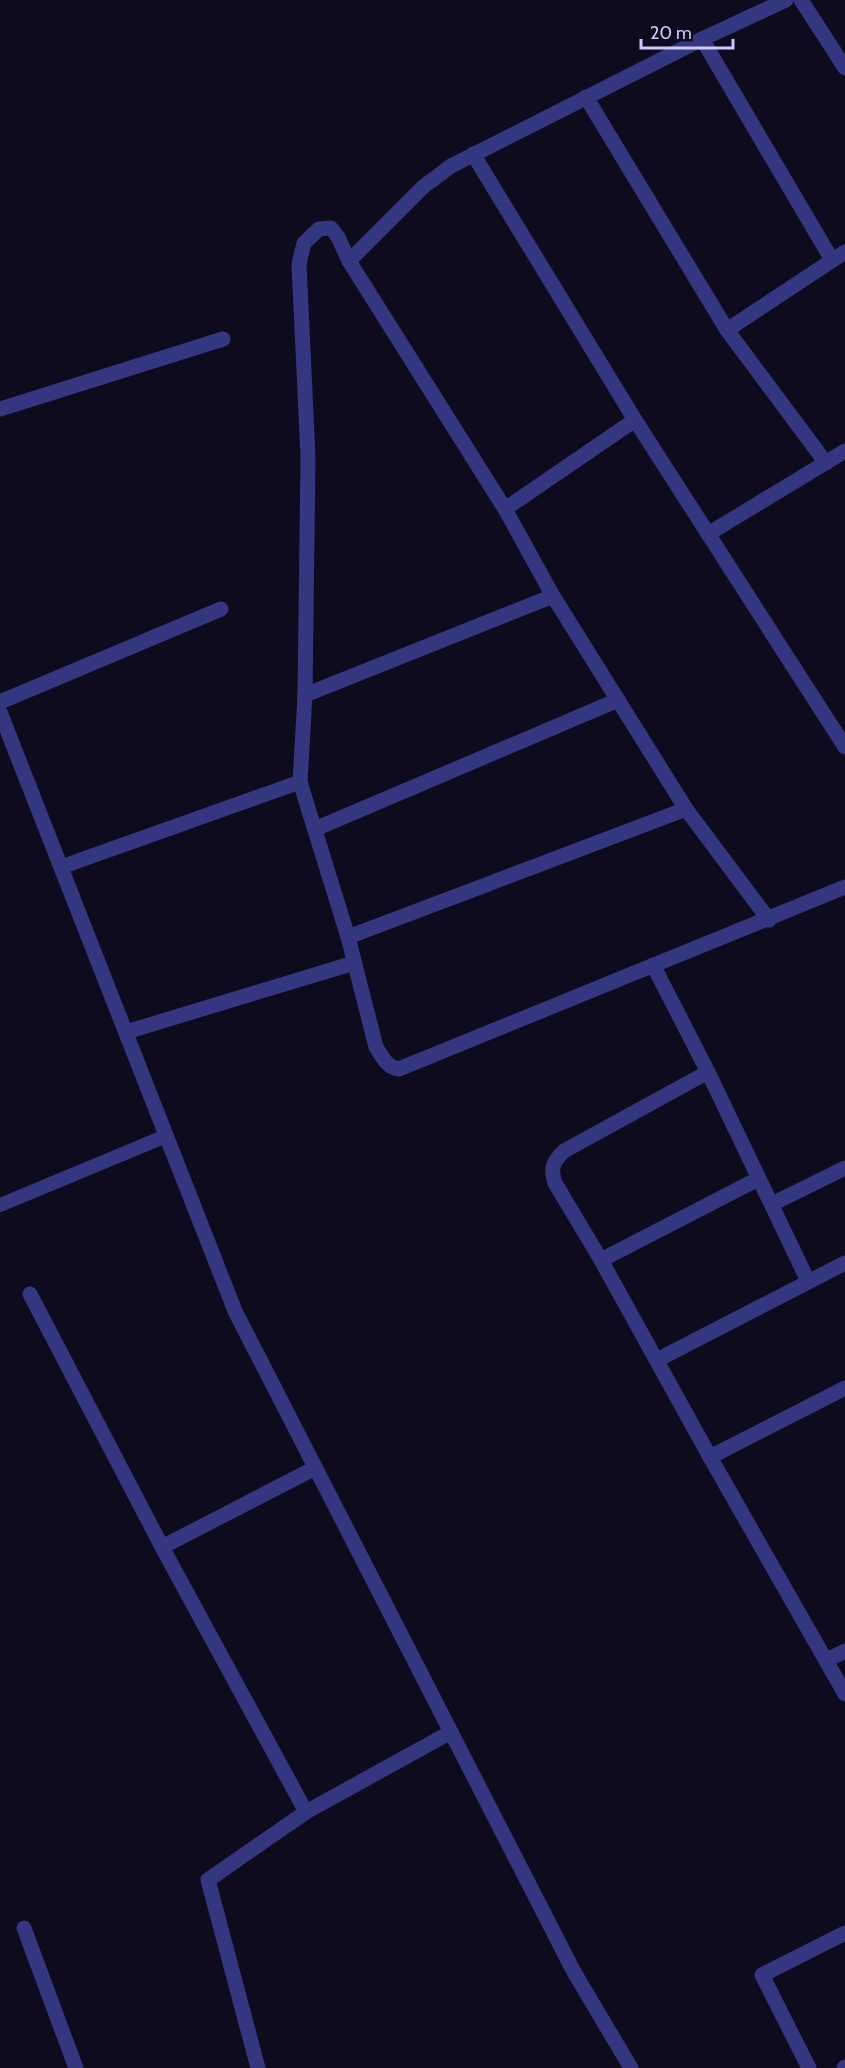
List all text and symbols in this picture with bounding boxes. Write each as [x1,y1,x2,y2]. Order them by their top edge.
scale bar [641,12,732,50]
text: 20 m [650,22,692,44]

